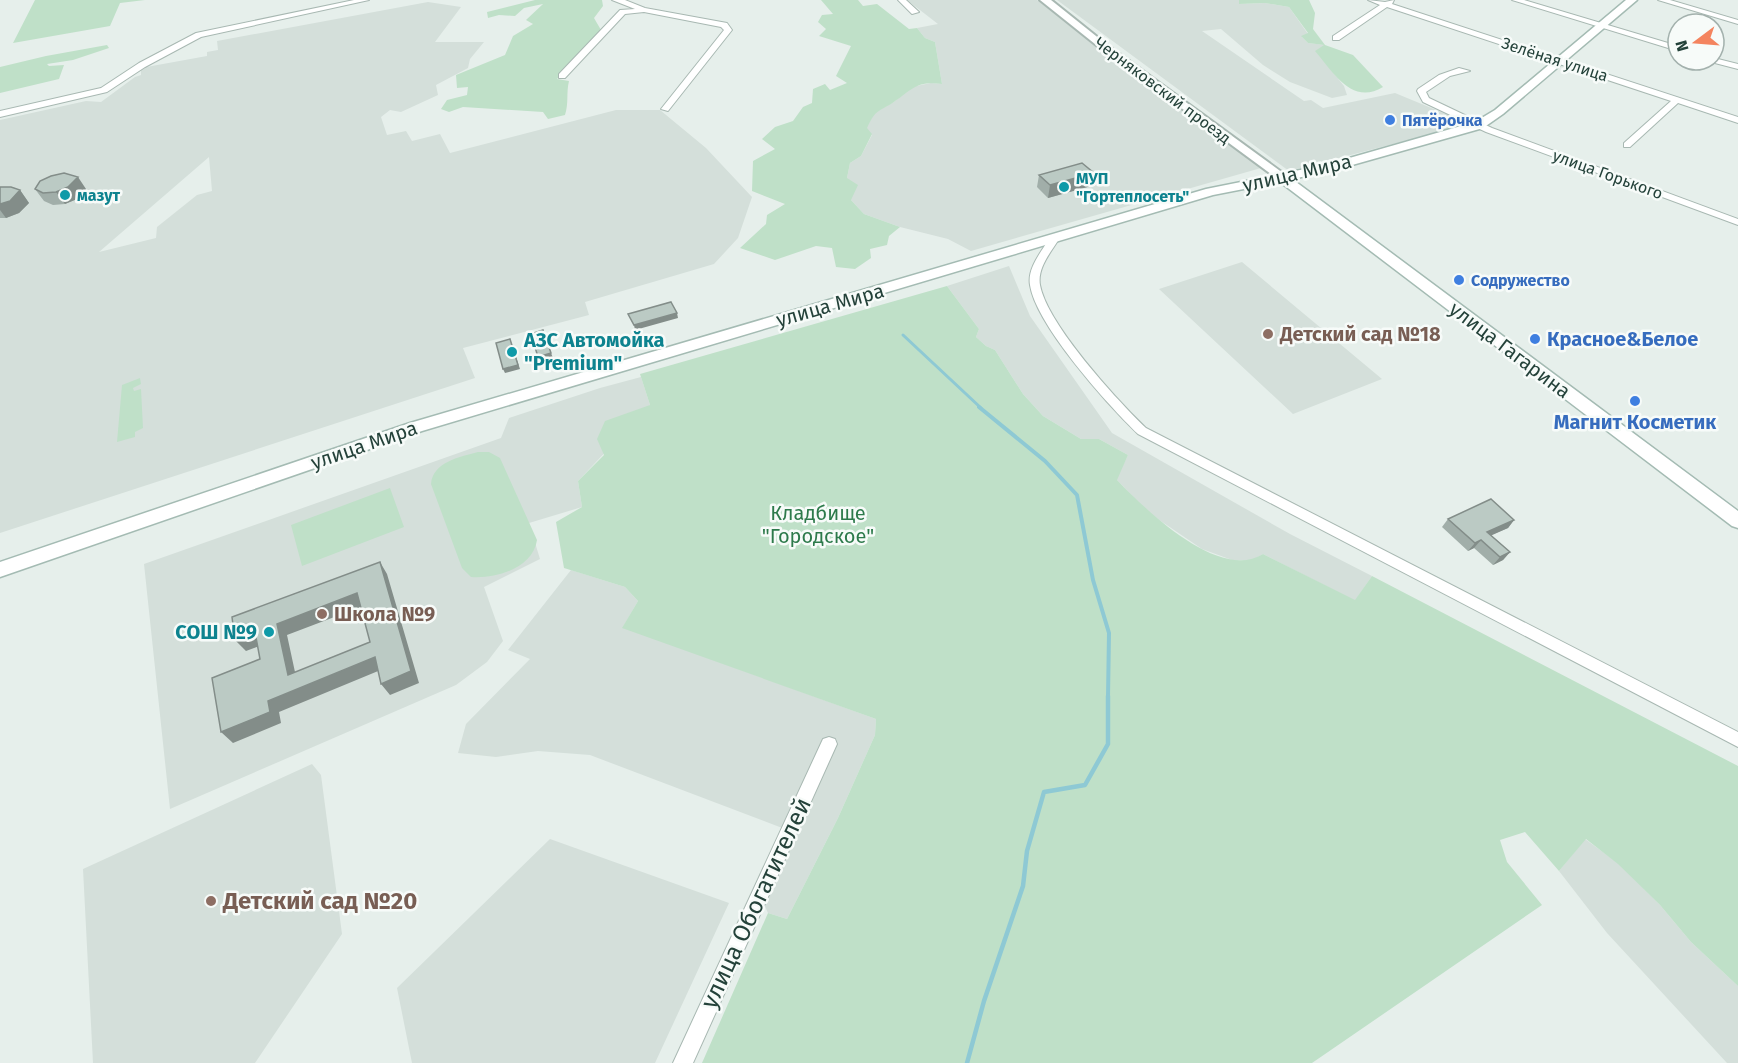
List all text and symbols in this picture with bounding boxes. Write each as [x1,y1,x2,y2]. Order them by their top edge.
north arrow [1666,12,1726,72]
street label: Черняковский проезд [1091,33,1235,148]
street label: Зелёная улица [1499,33,1610,86]
text: N [1671,38,1693,54]
place label: Пятёрочка [1402,111,1483,130]
marker: Пятёрочка [1383,113,1397,127]
street label: улица Горького [1550,146,1665,203]
street label: улица Мира [1240,149,1354,197]
place label: МУП "Гортеплосеть" [1076,169,1189,206]
marker: МУП "Гортеплосеть" [1057,180,1071,194]
place label: мазут [77,186,120,205]
marker: мазут [58,188,72,202]
place label: Содружество [1471,271,1570,290]
marker: Содружество [1452,273,1466,287]
street label: улица Мира [773,278,887,332]
street label: улица Гагарина [1445,297,1575,403]
place label: Детский сад №18 [1279,322,1441,346]
marker: Детский сад №18 [1261,327,1275,341]
place label: Красное&Белое [1547,327,1698,351]
place label: АЗС Автомойка "Premium" [523,328,665,375]
marker: Красное&Белое [1528,332,1542,346]
marker: АЗС Автомойка "Premium" [505,345,519,359]
marker: Магнит Косметик [1628,394,1642,408]
place label: Магнит Косметик [1554,410,1717,434]
street label: улица Мира [308,416,420,474]
park label: Кладбище "Городское" [762,501,874,548]
place label: Школа №9 [334,602,435,626]
marker: Школа №9 [315,607,329,621]
place label: СОШ №9 [175,620,257,644]
marker: СОШ №9 [262,625,276,639]
street label: улица Обогатителей [695,793,817,1013]
place label: Детский сад №20 [222,887,417,915]
marker: Детский сад №20 [204,894,218,908]

